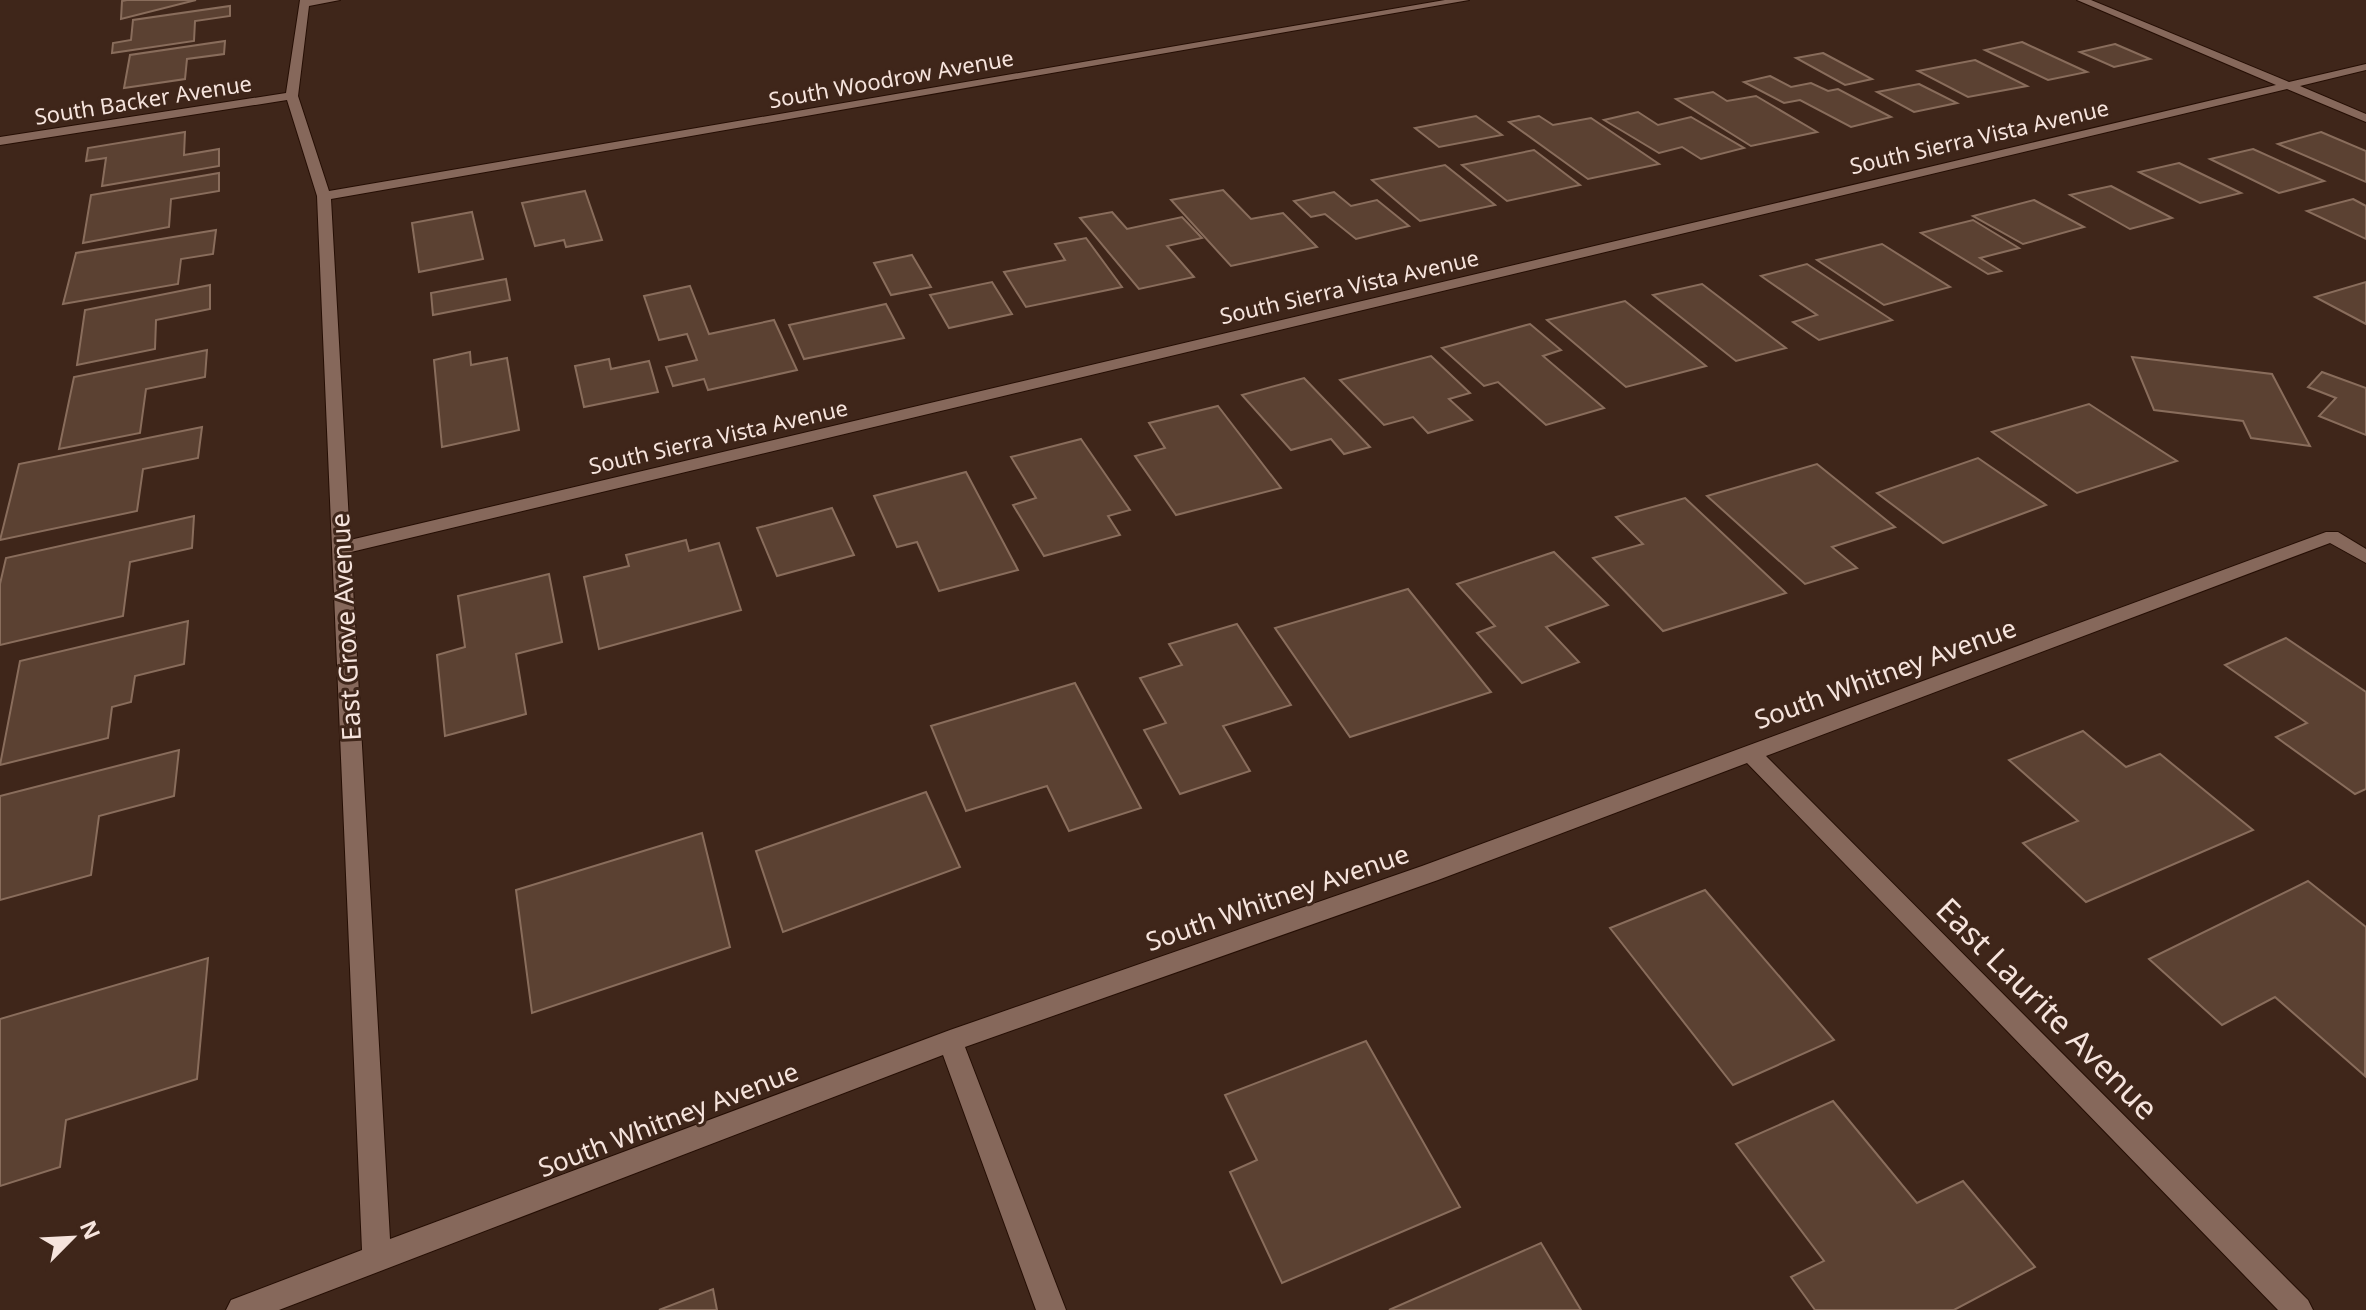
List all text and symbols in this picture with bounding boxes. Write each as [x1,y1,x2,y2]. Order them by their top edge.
street label: South Woodrow Avenue [766,42,1016,114]
street label: South Backer Avenue [32,67,254,131]
street label: South Sierra Vista Avenue [1847,92,2111,180]
street label: South Sierra Vista Avenue [1217,242,1481,330]
street label: South Sierra Vista Avenue [586,392,850,480]
street label: East Grove Avenue [321,512,369,742]
street label: South Whitney Avenue [1749,609,2021,737]
street label: South Whitney Avenue [1141,835,1413,959]
street label: East Laurite Avenue [1928,888,2168,1128]
street label: South Whitney Avenue [533,1053,803,1185]
north arrow [32,1198,112,1278]
text: N [74,1215,109,1244]

